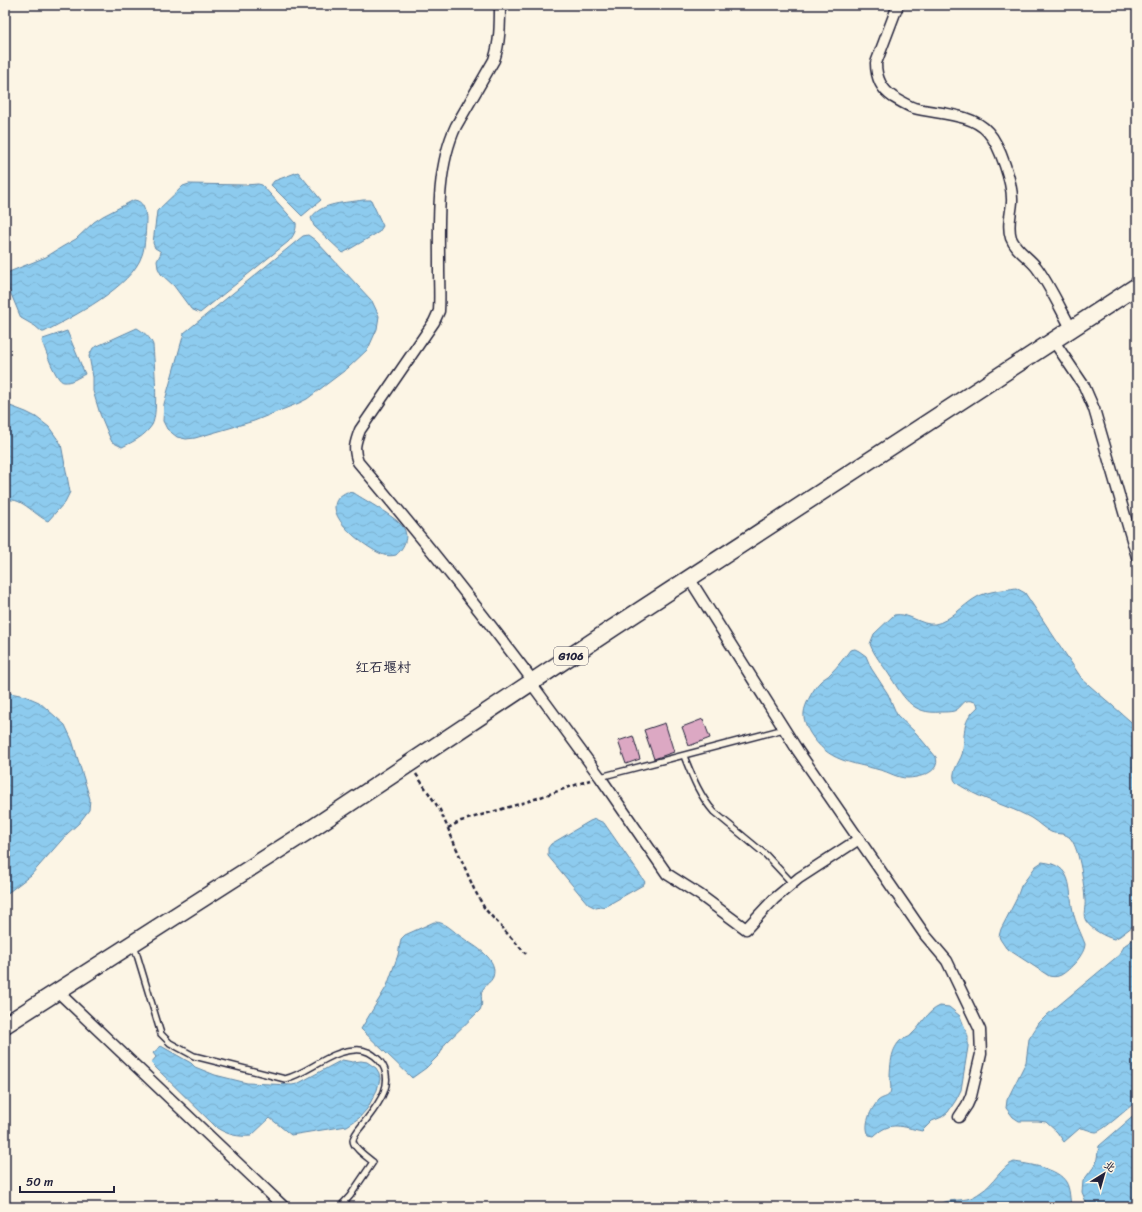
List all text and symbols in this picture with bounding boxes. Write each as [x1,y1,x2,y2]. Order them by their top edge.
road number: G106 [554,647,588,665]
district label: 红石堰村 [355,655,411,680]
north arrow [1084,1154,1124,1194]
text: 北 [1100,1156,1120,1177]
scale bar [20,1168,114,1194]
text: 50 m [26,1171,53,1193]

